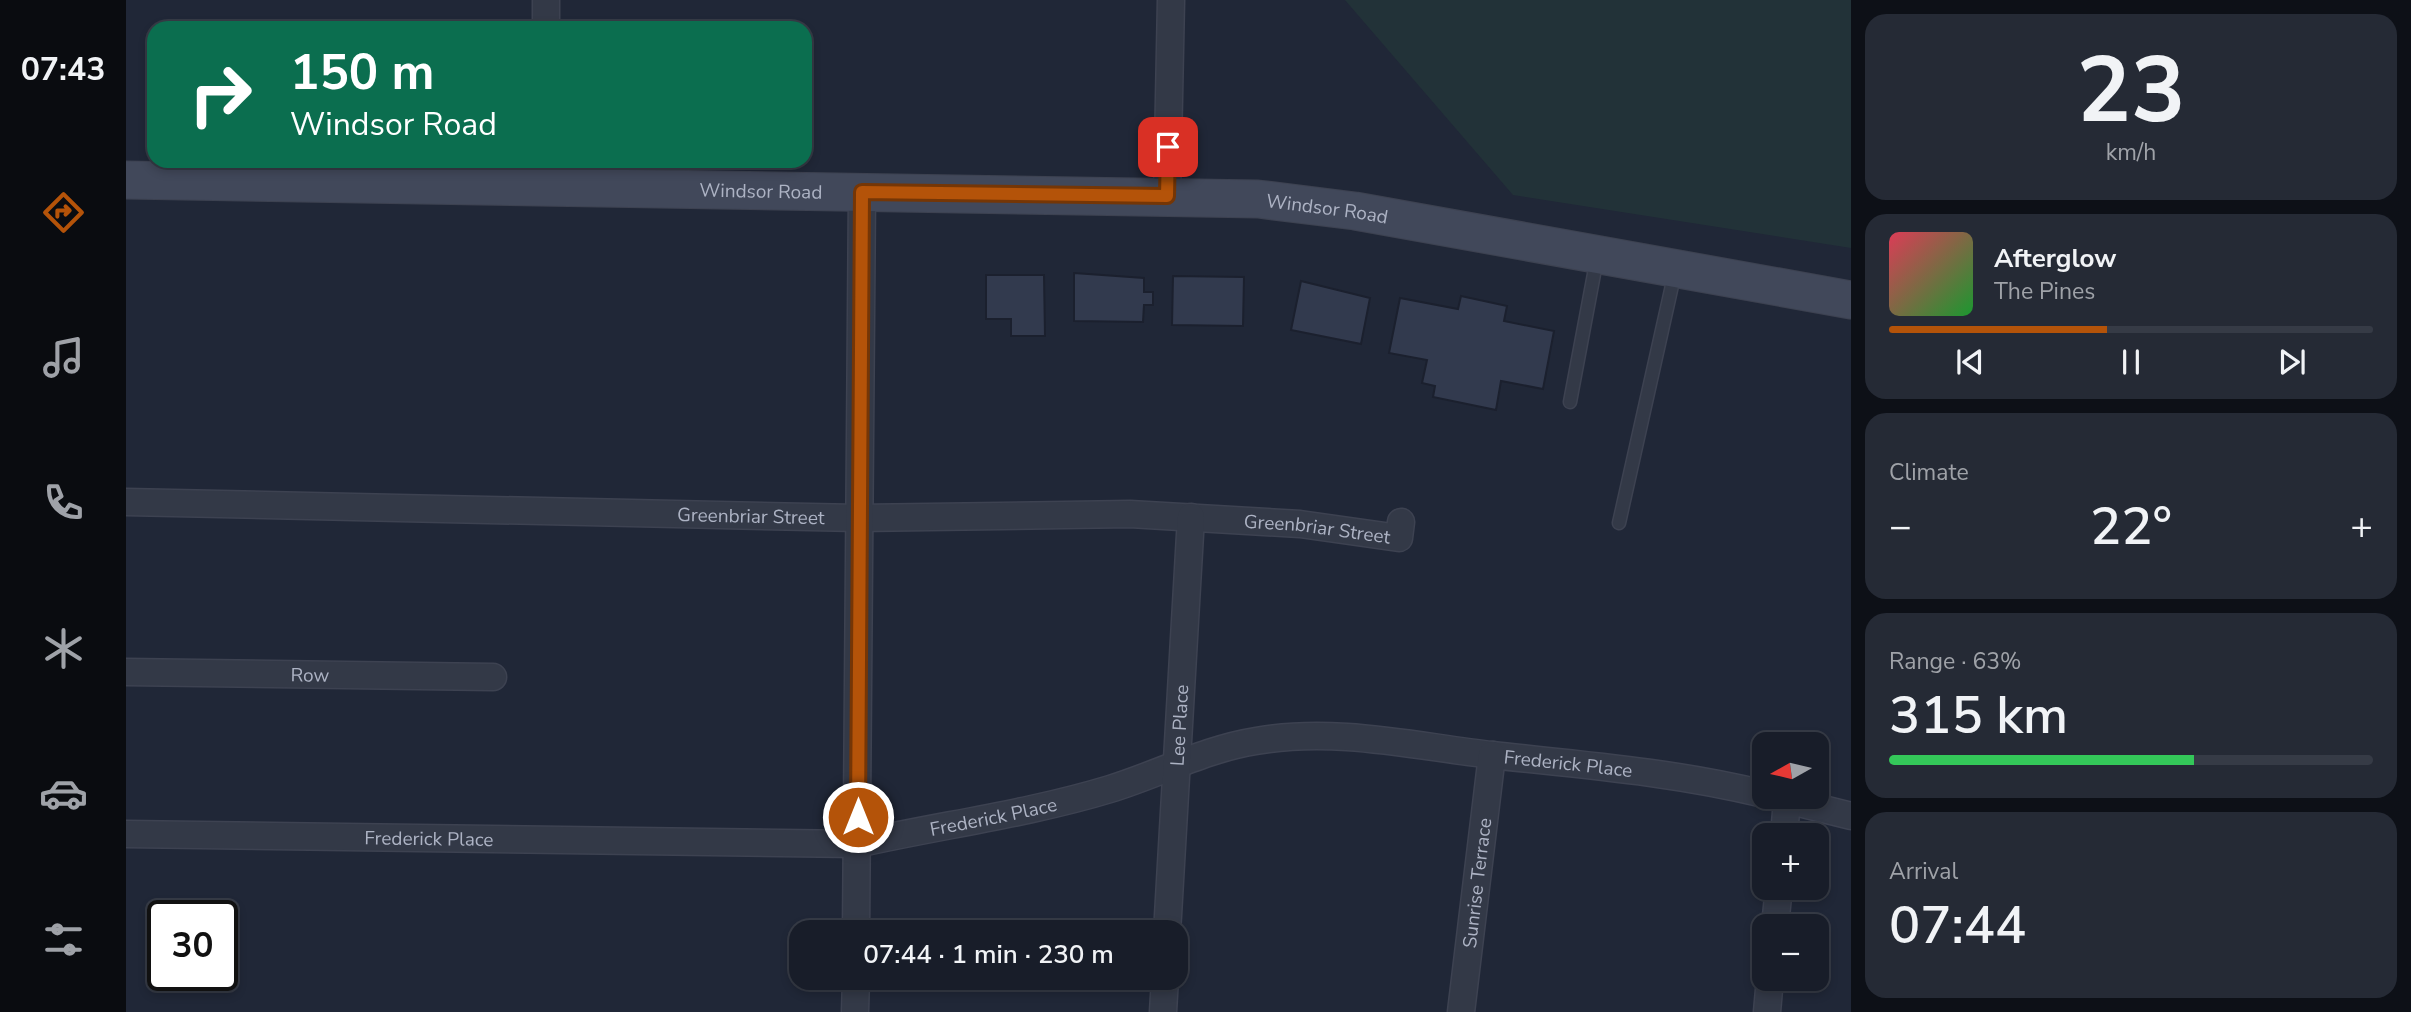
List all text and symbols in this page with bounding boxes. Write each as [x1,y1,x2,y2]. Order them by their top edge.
text: 23 [2076,29,2186,153]
text: 150 m [290,39,434,106]
text: 07:43 [21,48,105,91]
icon: right [175,49,266,140]
text: Windsor Road [290,103,497,146]
pin [1138,117,1198,177]
icon: arrive [1149,128,1187,166]
text: km/h [2106,137,2156,168]
street label: Windsor Road [699,178,823,206]
icon: directions [39,188,88,237]
street label: Windsor Road [1265,188,1390,231]
text: Afterglow [1994,241,2117,276]
text: The Pines [1994,276,2095,307]
icon: music [39,333,88,382]
icon: previous [1951,343,1989,381]
icon: pause [2112,343,2150,381]
icon: next [2273,343,2311,381]
text: Climate [1889,457,1969,488]
icon: phone [39,478,88,527]
text: 22° [2090,491,2172,562]
text: − [1889,501,1912,552]
text: + [2350,501,2373,552]
street label: Greenbriar Street [677,502,825,531]
street label: Greenbriar Street [1243,509,1392,551]
icon: climate [39,624,88,673]
text: Range · 63% [1889,646,2021,677]
street label: Row [290,662,330,689]
text: 315 km [1889,680,2068,751]
street label: Lee Place [1165,684,1195,767]
north arrow [1752,732,1829,808]
map controls [1752,732,1829,991]
street label: Frederick Place [1503,744,1634,784]
icon: car [39,769,88,818]
position arrow [821,780,895,854]
street label: Frederick Place [928,792,1060,843]
street label: Sunrise Terrace [1457,816,1498,950]
button: + [1752,823,1829,900]
street label: Frederick Place [364,825,494,853]
text: Arrival [1889,856,1958,887]
text: 07:44 [1889,890,2026,961]
speed limit sign: 30 [147,900,238,991]
button: − [1752,914,1829,991]
icon: filters [39,915,88,964]
text: 07:44 · 1 min · 230 m [863,937,1114,972]

